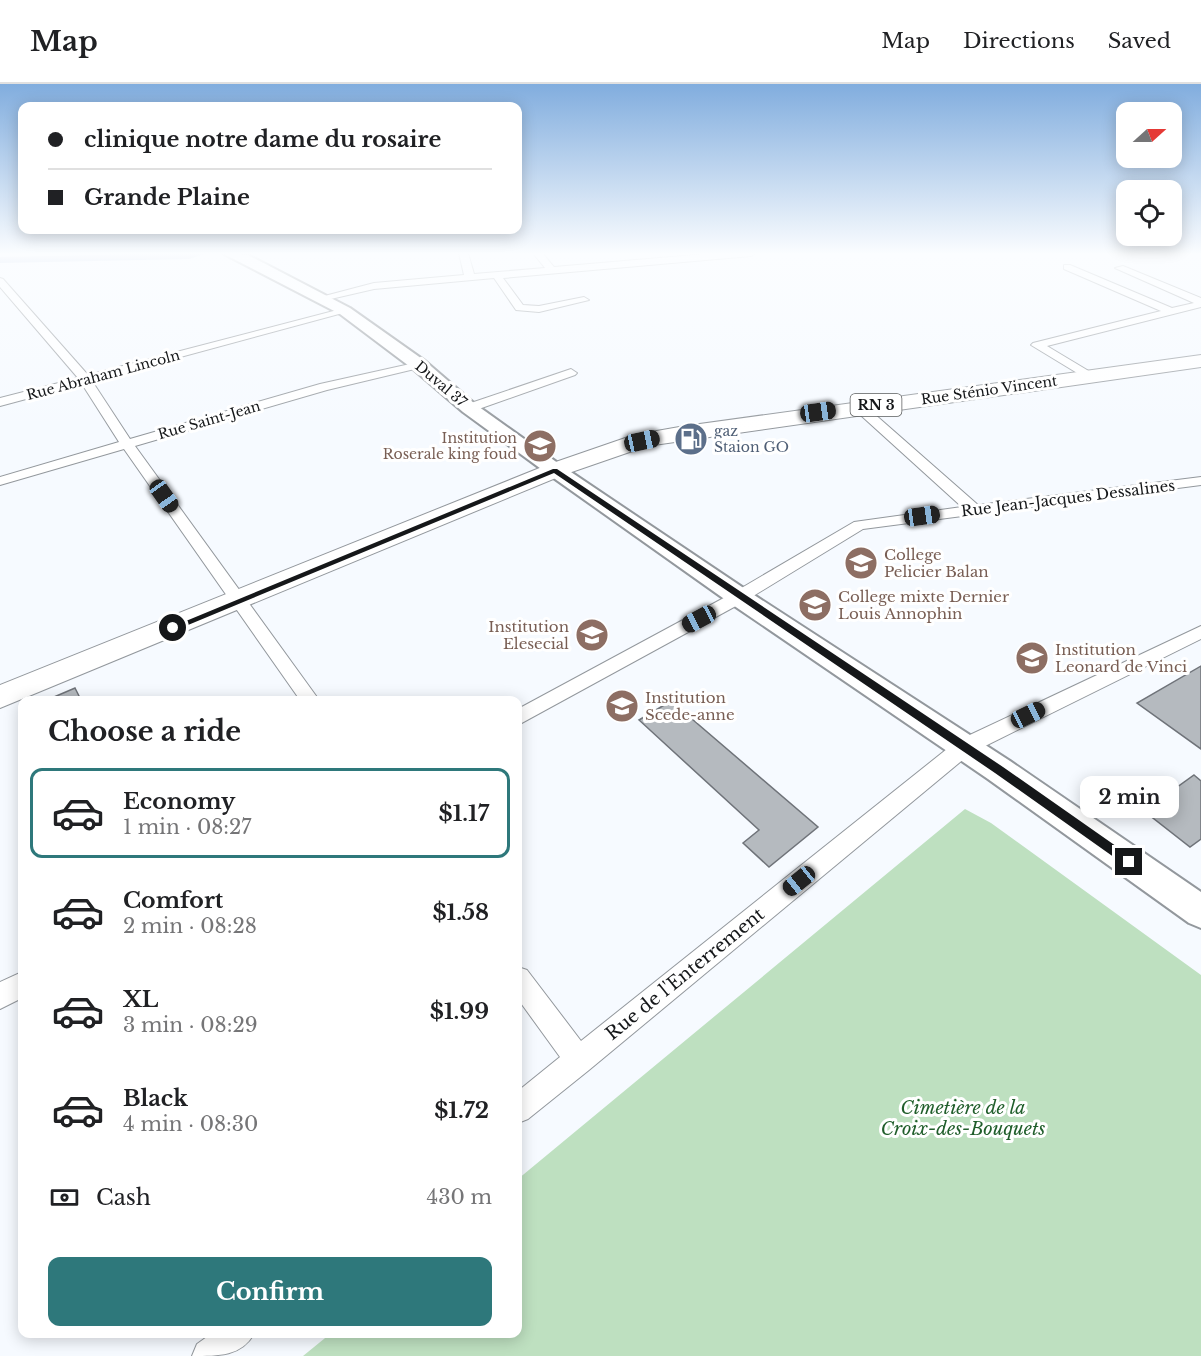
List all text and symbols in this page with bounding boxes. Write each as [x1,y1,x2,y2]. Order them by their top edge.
text: Map [30,24,98,59]
text: Map [881,28,930,54]
text: Directions [963,28,1075,54]
text: Saved [1108,28,1171,54]
north arrow [1116,102,1182,168]
map controls [1116,102,1182,246]
text: clinique notre dame du rosaire [84,126,441,153]
button: locate [1116,180,1182,246]
text: Grande Plaine [84,184,250,211]
street label: Rue Abraham Lincoln [24,346,182,404]
street label: Duval 37 [411,357,471,411]
street label: Rue Sténio Vincent [920,371,1059,408]
road number: RN 3 [850,394,902,416]
street label: Rue Saint-Jean [156,397,263,443]
car [799,401,837,423]
fuel station icon: gaz Staion GO [673,421,709,457]
place label: gaz Staion GO [714,422,789,456]
school or university icon: Institution Roserale king foud [522,428,558,464]
car [623,428,661,454]
place label: Institution Roserale king foud [383,429,518,463]
street label: Rue Jean-Jacques Dessalines [960,475,1176,521]
car [146,476,182,516]
car [903,505,941,527]
school or university icon: College Pelicier Balan [843,545,879,581]
place label: College Pelicier Balan [884,545,989,581]
school or university icon: College mixte Dernier Louis Annophin [797,587,833,623]
place label: College mixte Dernier Louis Annophin [838,587,1010,623]
car [679,603,719,635]
route start [159,614,186,641]
place label: Institution Elesecial [488,617,569,653]
school or university icon: Institution Elesecial [574,617,610,653]
school or university icon: Institution Leonard de Vinci [1014,640,1050,676]
place label: Institution Leonard de Vinci [1055,640,1187,676]
school or university icon: Institution Scede-anne [604,688,640,724]
place label: Institution Scede-anne [645,688,735,724]
car [1008,699,1048,731]
text: Choose a ride [48,715,241,748]
callout: 2 min [1080,775,1178,817]
text: 2 min [1098,785,1161,809]
icon: car [51,786,105,840]
text: Economy [123,788,235,815]
text: $1.17 [439,800,489,827]
text: 1 min · 08:27 [123,815,251,839]
route end [1115,848,1142,875]
car [779,863,819,899]
icon: car [51,885,105,939]
text: Comfort [123,887,223,914]
text: $1.58 [432,899,489,926]
street label: Rue de l'Enterrement [601,903,769,1045]
text: 2 min · 08:28 [123,914,257,938]
icon: car [51,984,105,1038]
text: XL [123,986,158,1013]
text: $1.99 [430,998,489,1025]
text: 3 min · 08:29 [123,1013,258,1037]
icon: car [51,1083,105,1137]
text: Black [123,1085,188,1112]
text: $1.72 [434,1097,489,1124]
park label: Cimetière de la Croix-des-Bouquets [881,1097,1045,1140]
text: 4 min · 08:30 [123,1112,258,1136]
icon: cash [48,1181,81,1214]
text: Cash [96,1184,151,1211]
text: 430 m [427,1185,492,1209]
button: Confirm [48,1257,492,1326]

